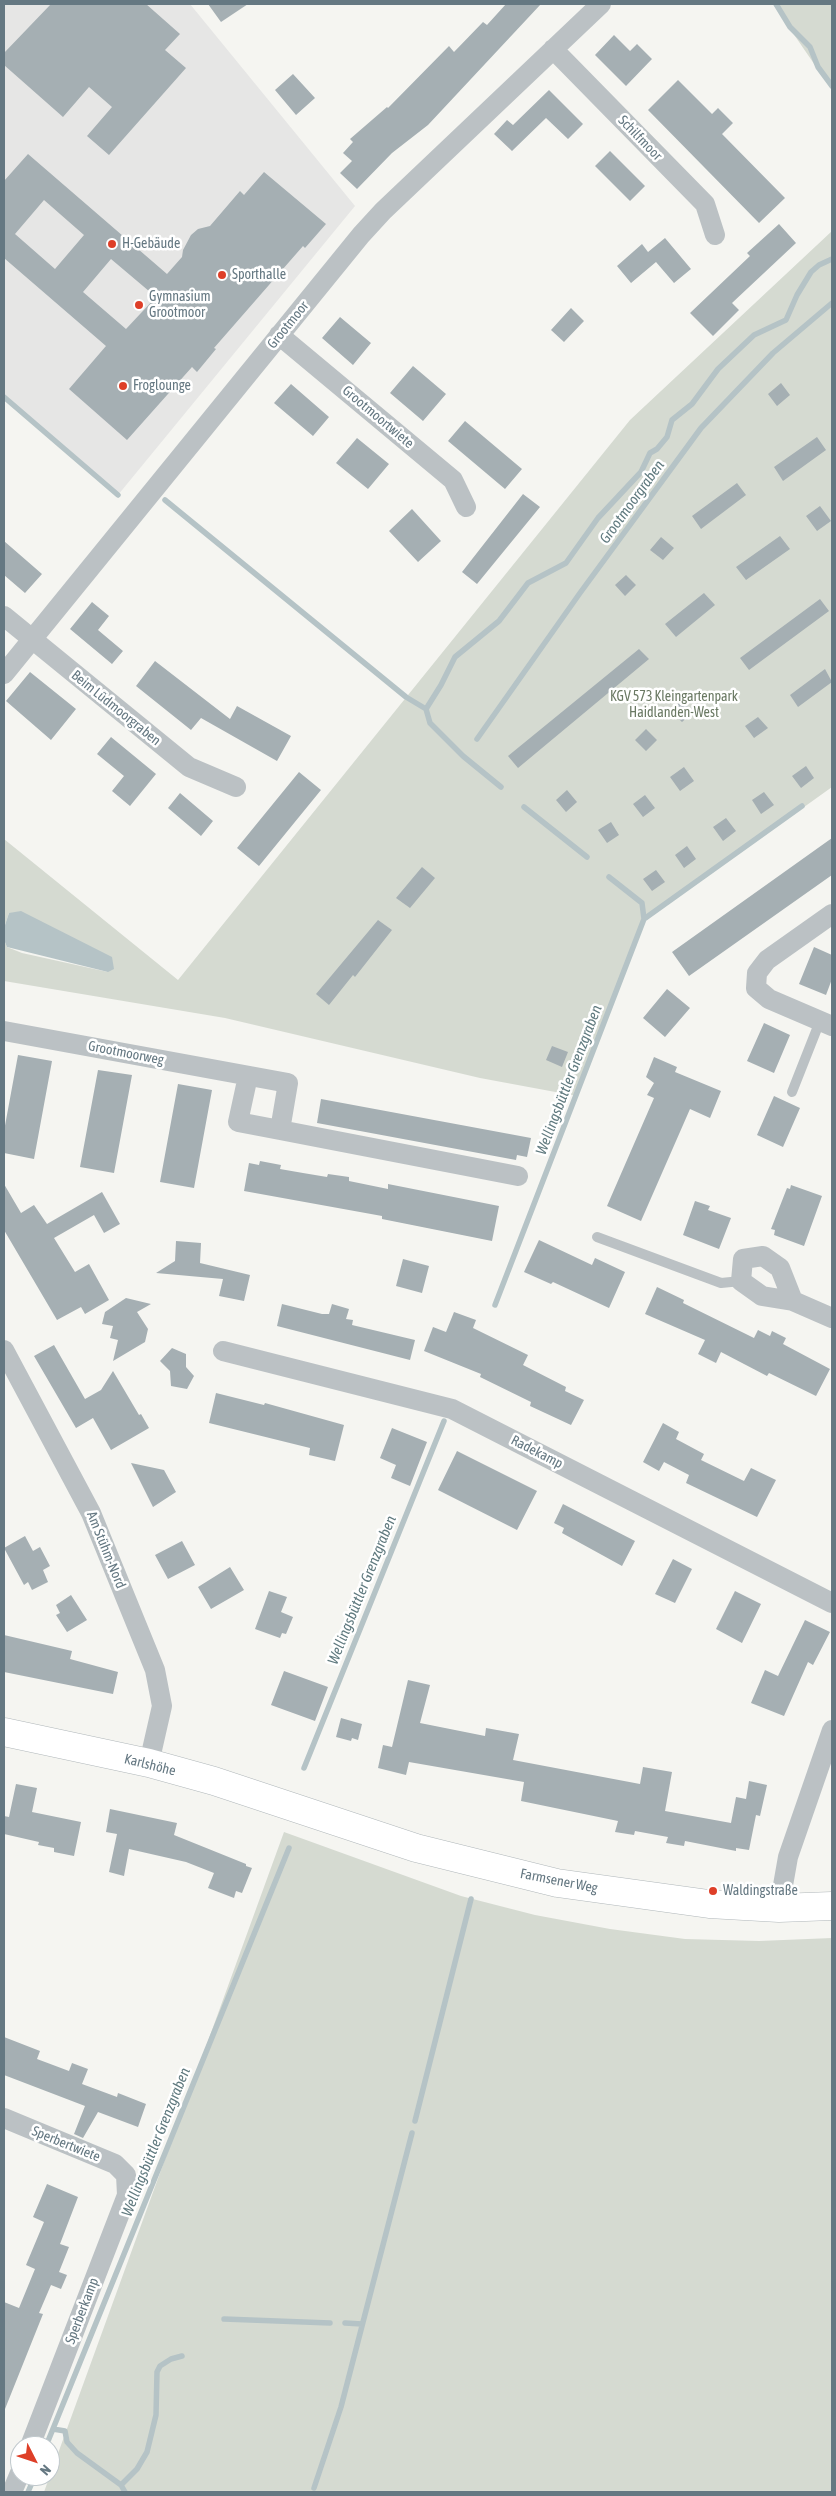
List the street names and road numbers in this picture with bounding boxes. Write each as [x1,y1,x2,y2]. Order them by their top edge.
street label: Schilfmoor [615,112,665,164]
street label: Grootmoor [264,298,312,352]
street label: Grootmoortwiete [339,382,417,452]
street label: Beim Lüdmoorgraben [68,667,164,749]
street label: Grootmoorweg [87,1037,165,1069]
street label: Radekamp [508,1432,566,1472]
street label: Am Stühm-Nord [83,1509,129,1591]
street label: Karlshöhe [123,1751,177,1779]
street label: Farmsener Weg [519,1865,599,1897]
street label: Sperbertwiete [29,2123,103,2165]
street label: Sperberkamp [62,2276,102,2346]

